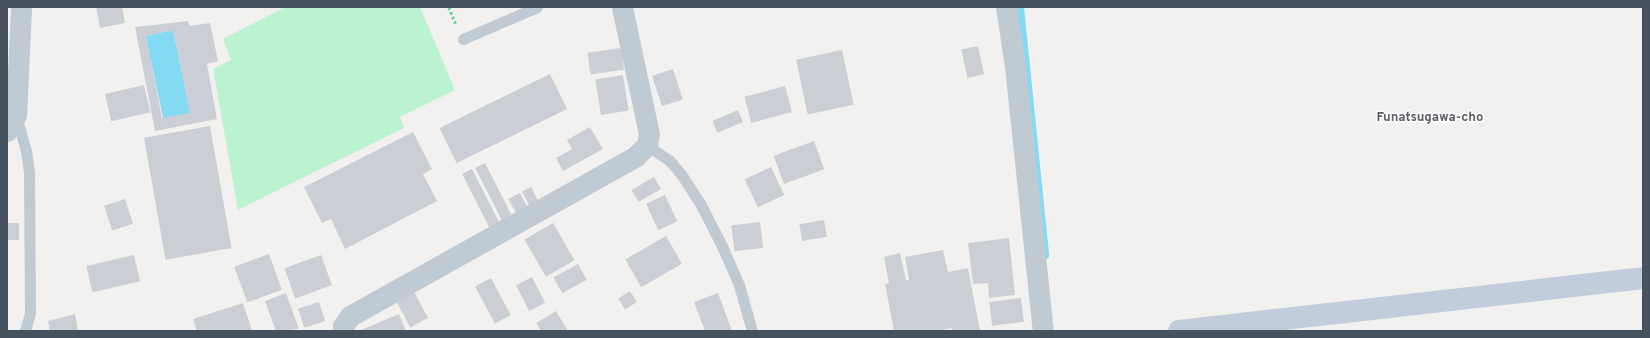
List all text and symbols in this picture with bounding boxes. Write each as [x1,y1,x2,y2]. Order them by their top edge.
district label: Funatsugawa-cho [1377,110,1483,126]

